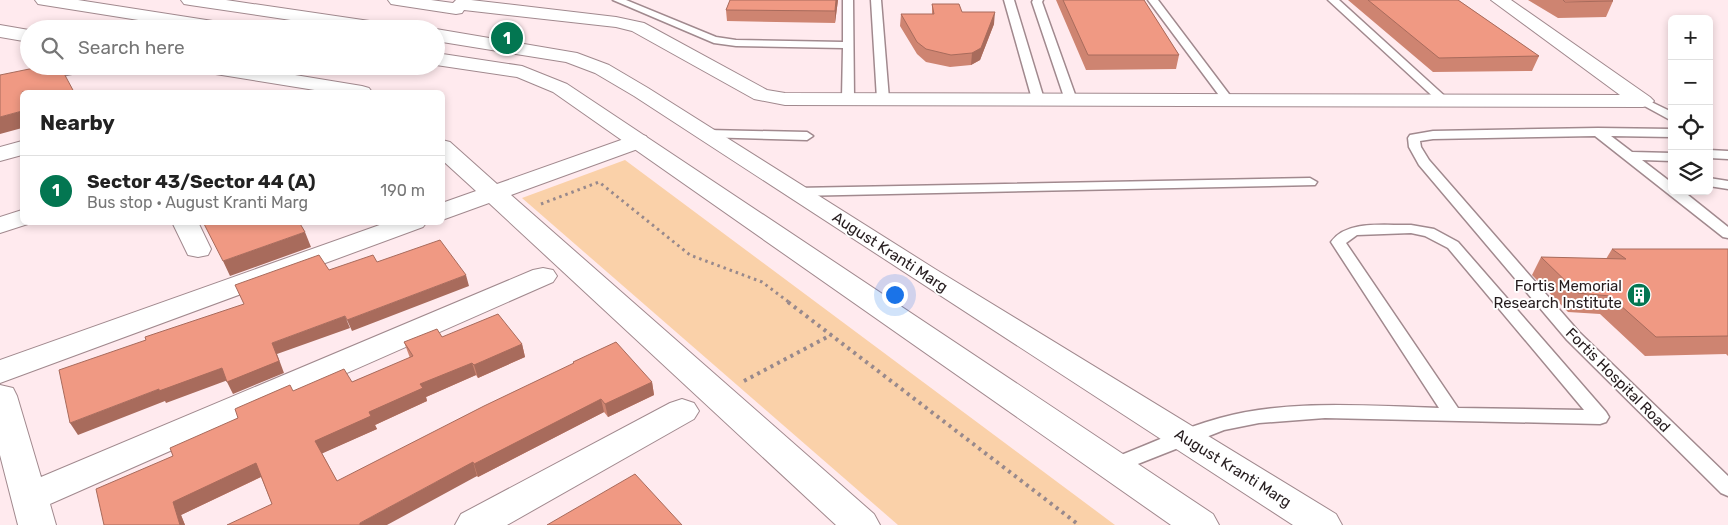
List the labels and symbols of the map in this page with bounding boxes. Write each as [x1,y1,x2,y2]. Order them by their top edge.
pin: 1 [491,19,523,57]
street label: August Kranti Marg [829,208,951,296]
place label: Fortis Memorial Research Institute [1493,277,1622,312]
your location [882,282,908,308]
building icon: Fortis Memorial Research Institute [1626,282,1652,308]
street label: Fortis Hospital Road [1562,324,1674,436]
street label: August Kranti Marg [1171,425,1295,511]

